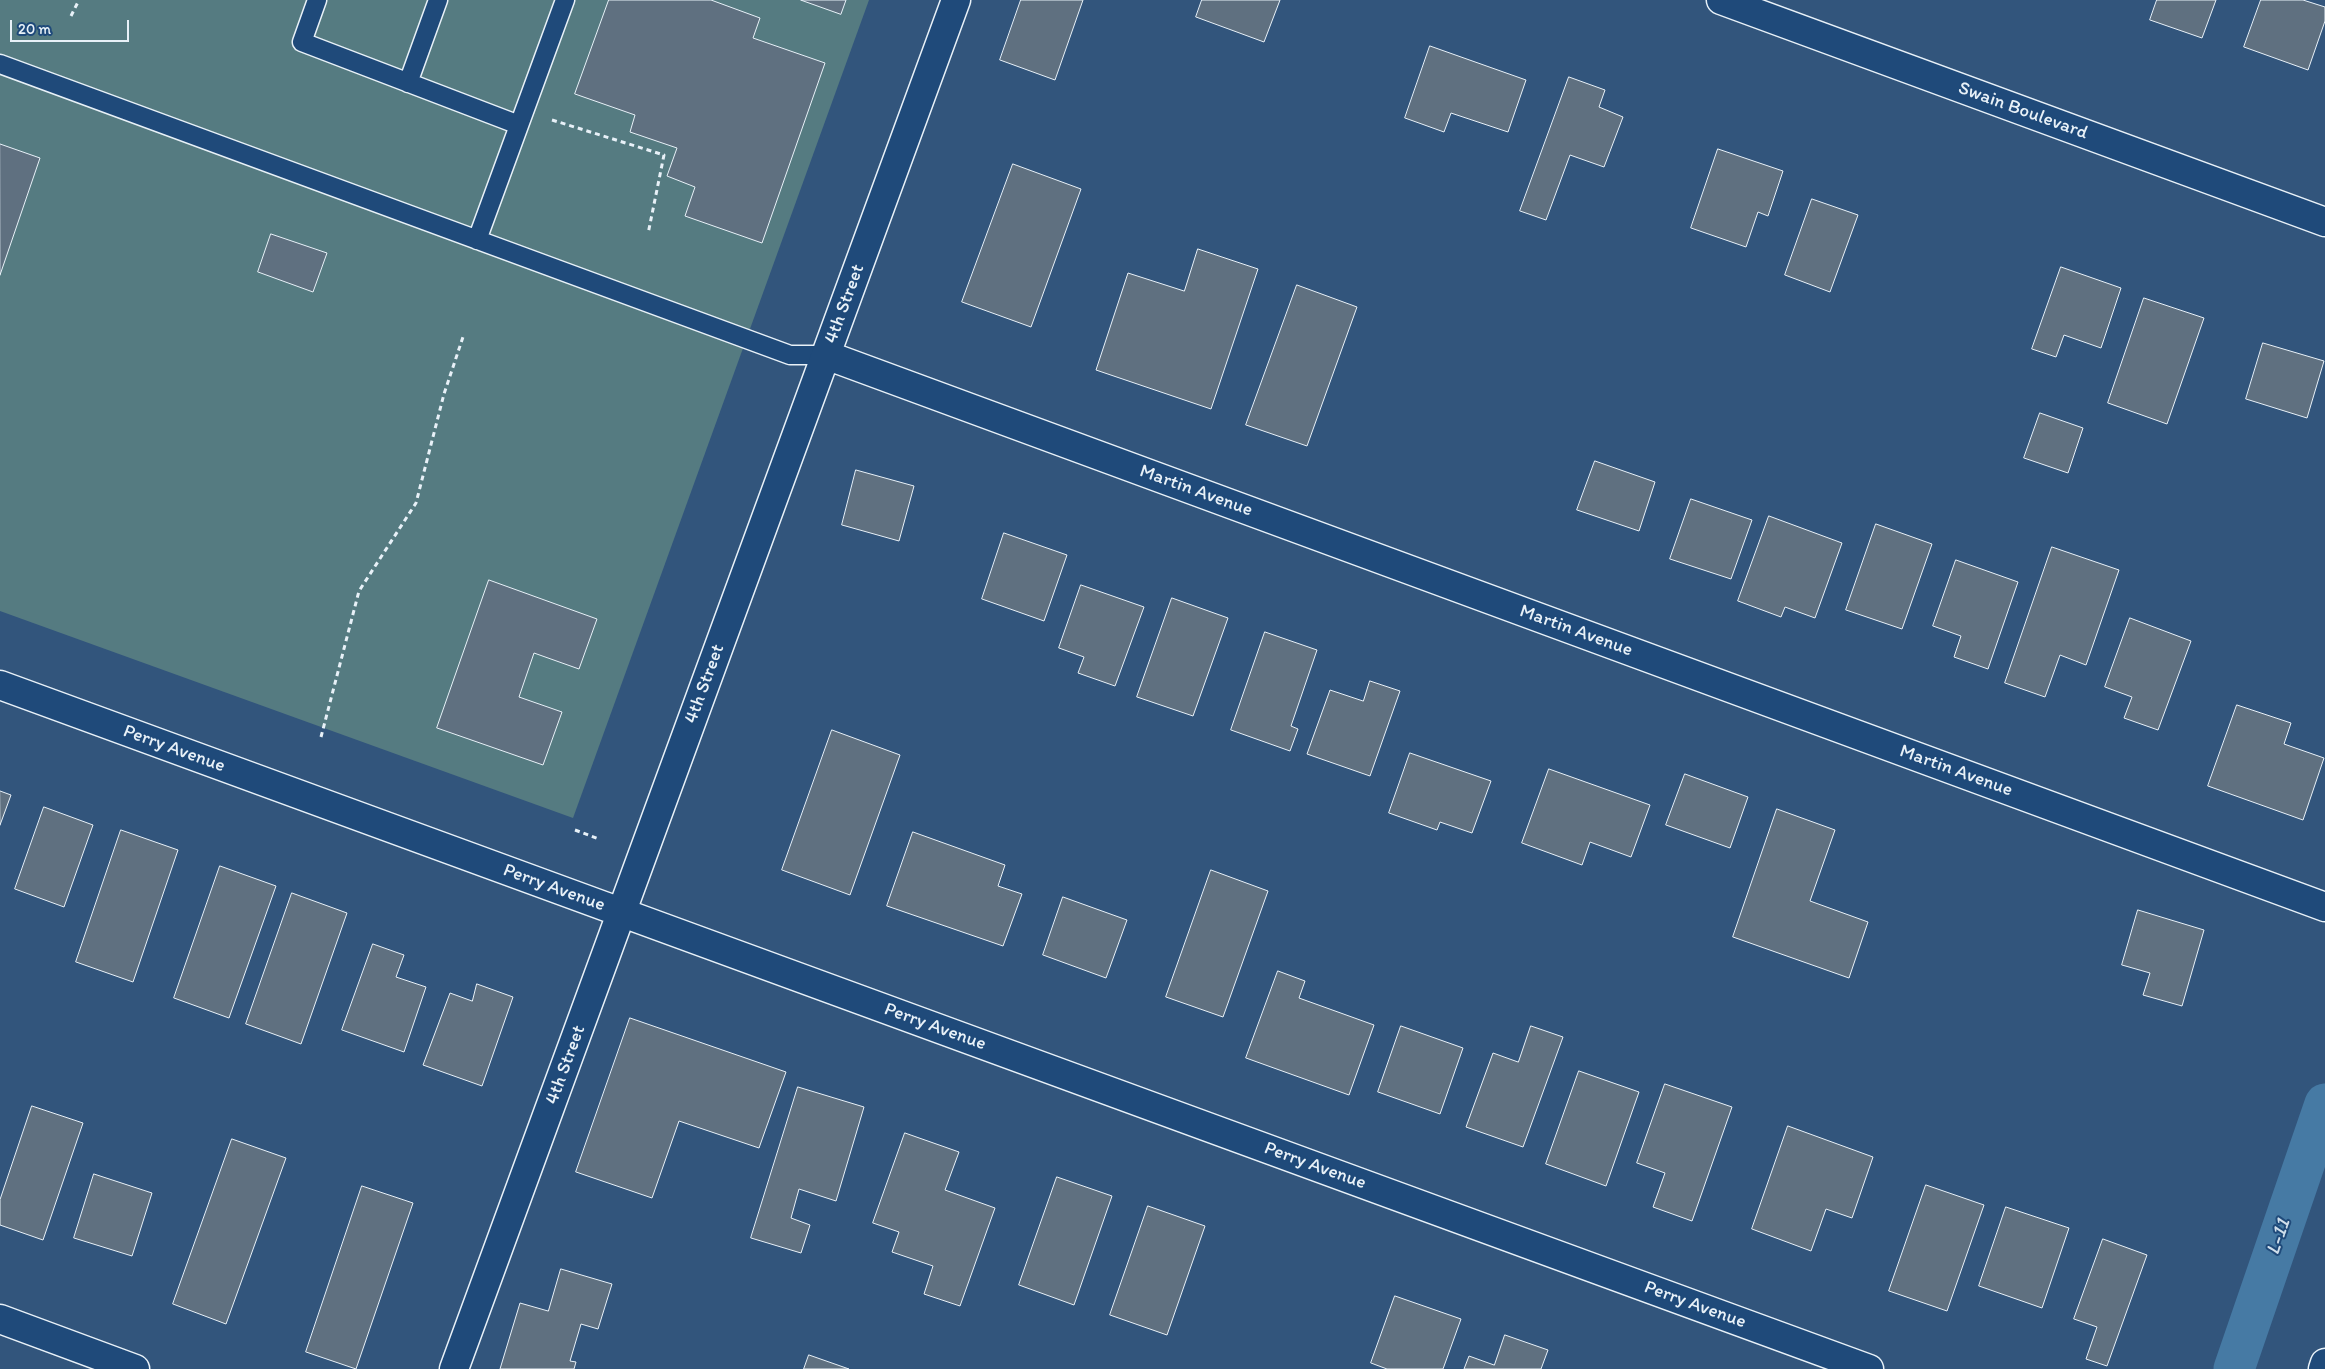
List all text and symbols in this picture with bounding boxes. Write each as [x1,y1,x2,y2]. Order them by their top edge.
scale bar [12,10,131,42]
text: 20 m [18,20,51,38]
street label: Swain Boulevard [1955,77,2091,145]
street label: 4th Street [820,261,870,347]
street label: Martin Avenue [1136,460,1256,522]
street label: Martin Avenue [1516,600,1636,662]
street label: 4th Street [680,641,730,727]
street label: Perry Avenue [120,720,228,778]
street label: Martin Avenue [1896,740,2016,802]
street label: Perry Avenue [500,859,608,917]
street label: Perry Avenue [881,998,989,1056]
street label: 4th Street [541,1022,591,1108]
street label: Perry Avenue [1261,1137,1369,1195]
water label: L-11 [2262,1216,2296,1258]
street label: Perry Avenue [1641,1276,1749,1334]

